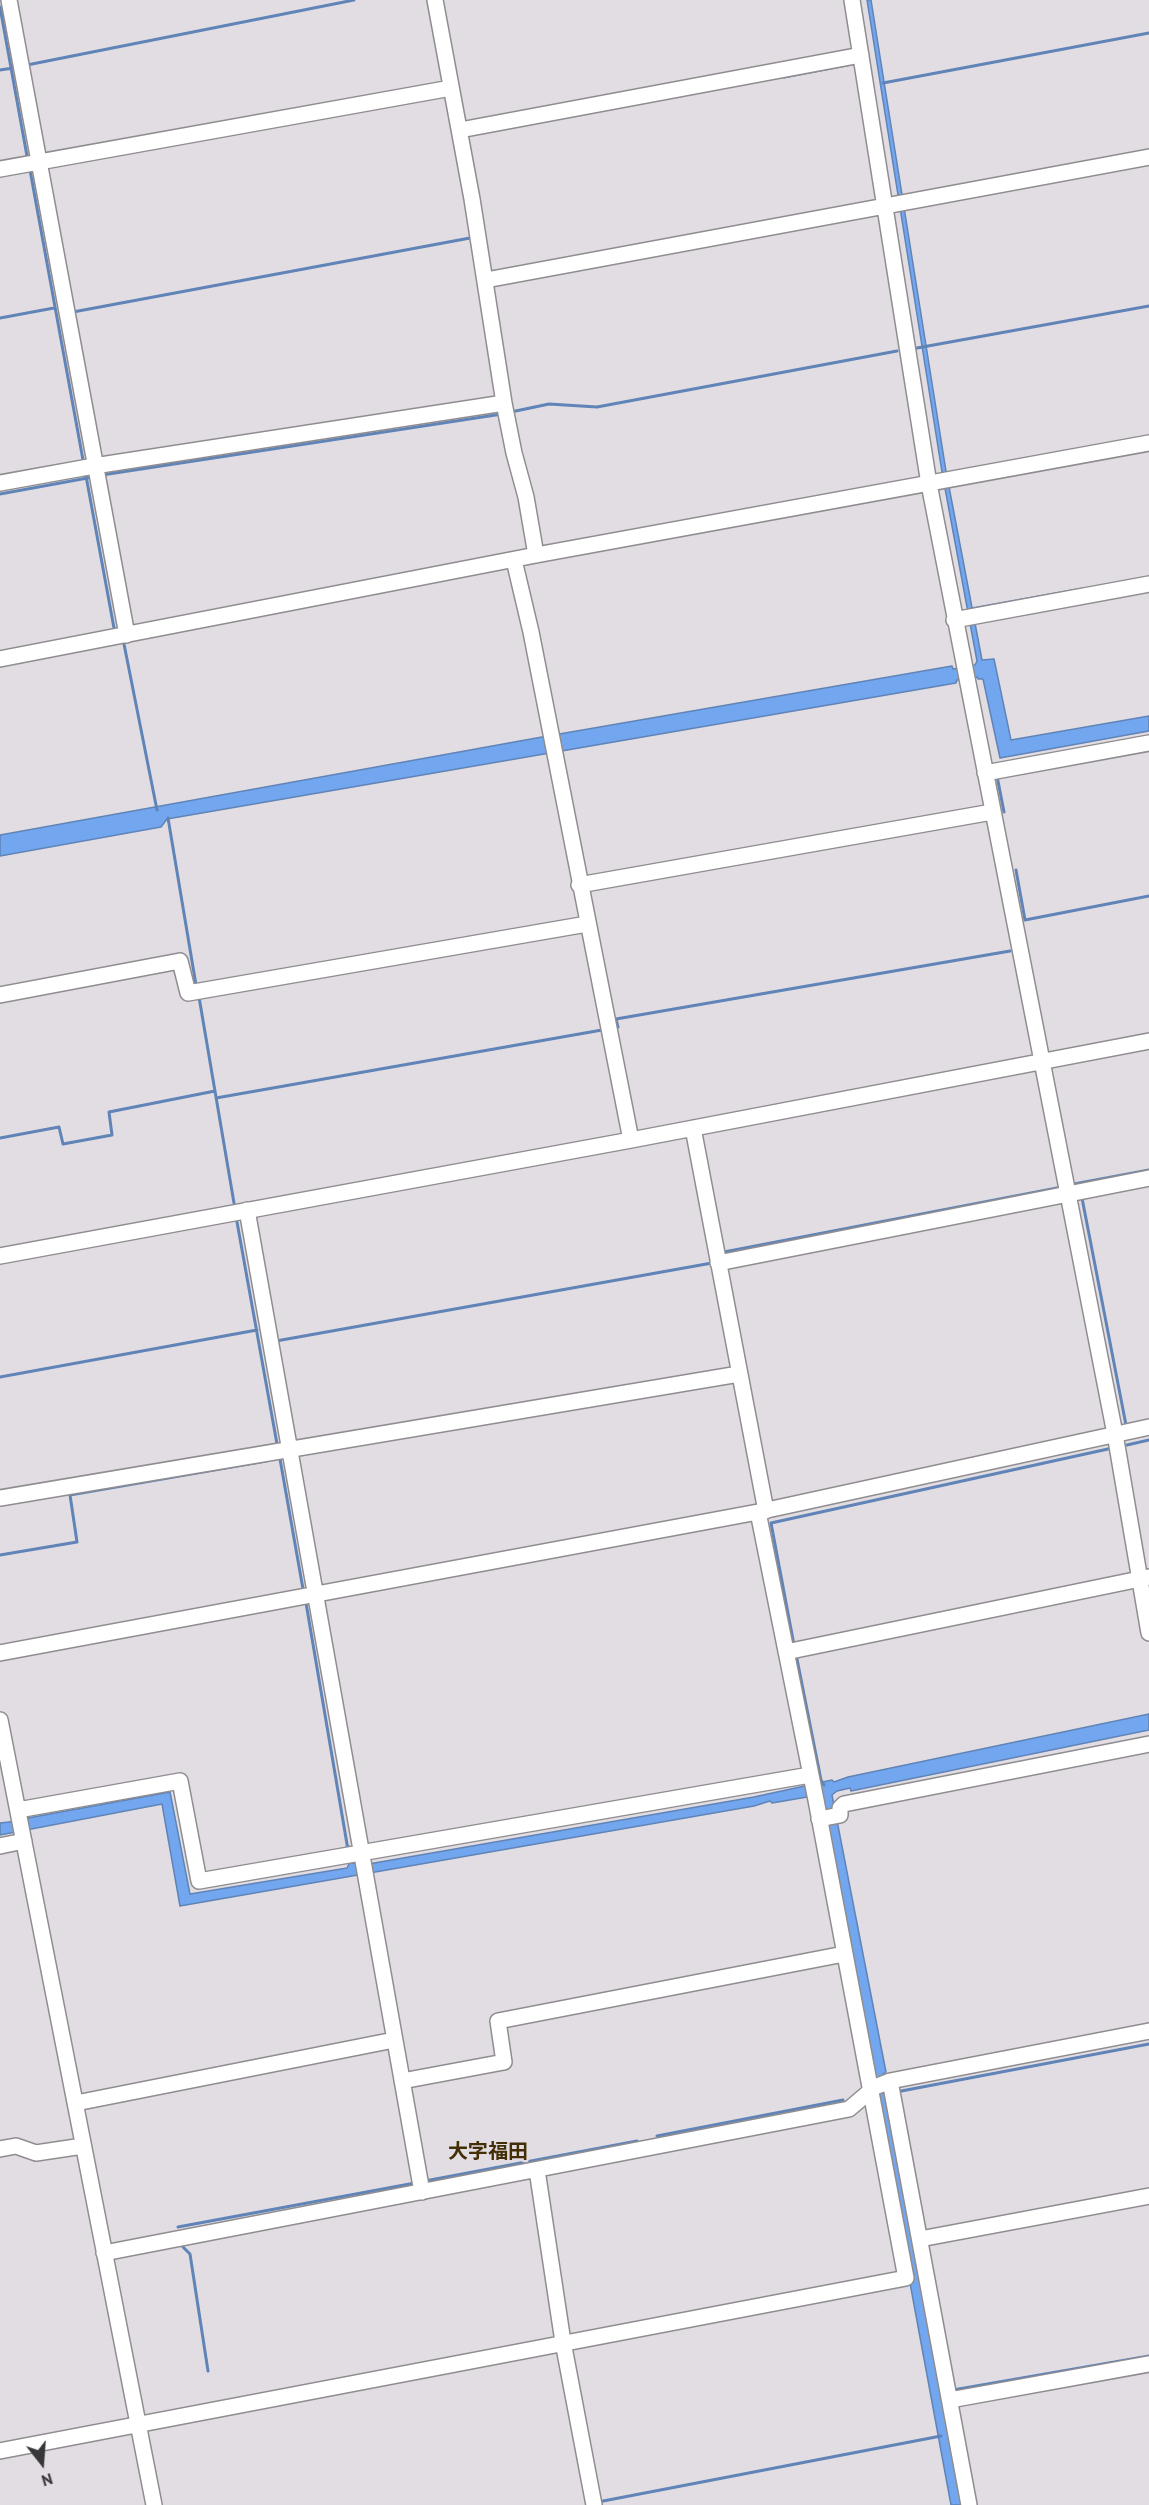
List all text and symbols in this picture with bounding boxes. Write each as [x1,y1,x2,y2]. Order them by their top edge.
district label: 大字福田 [448,2140,528,2164]
north arrow [12,2433,72,2493]
text: N [39,2469,55,2491]

